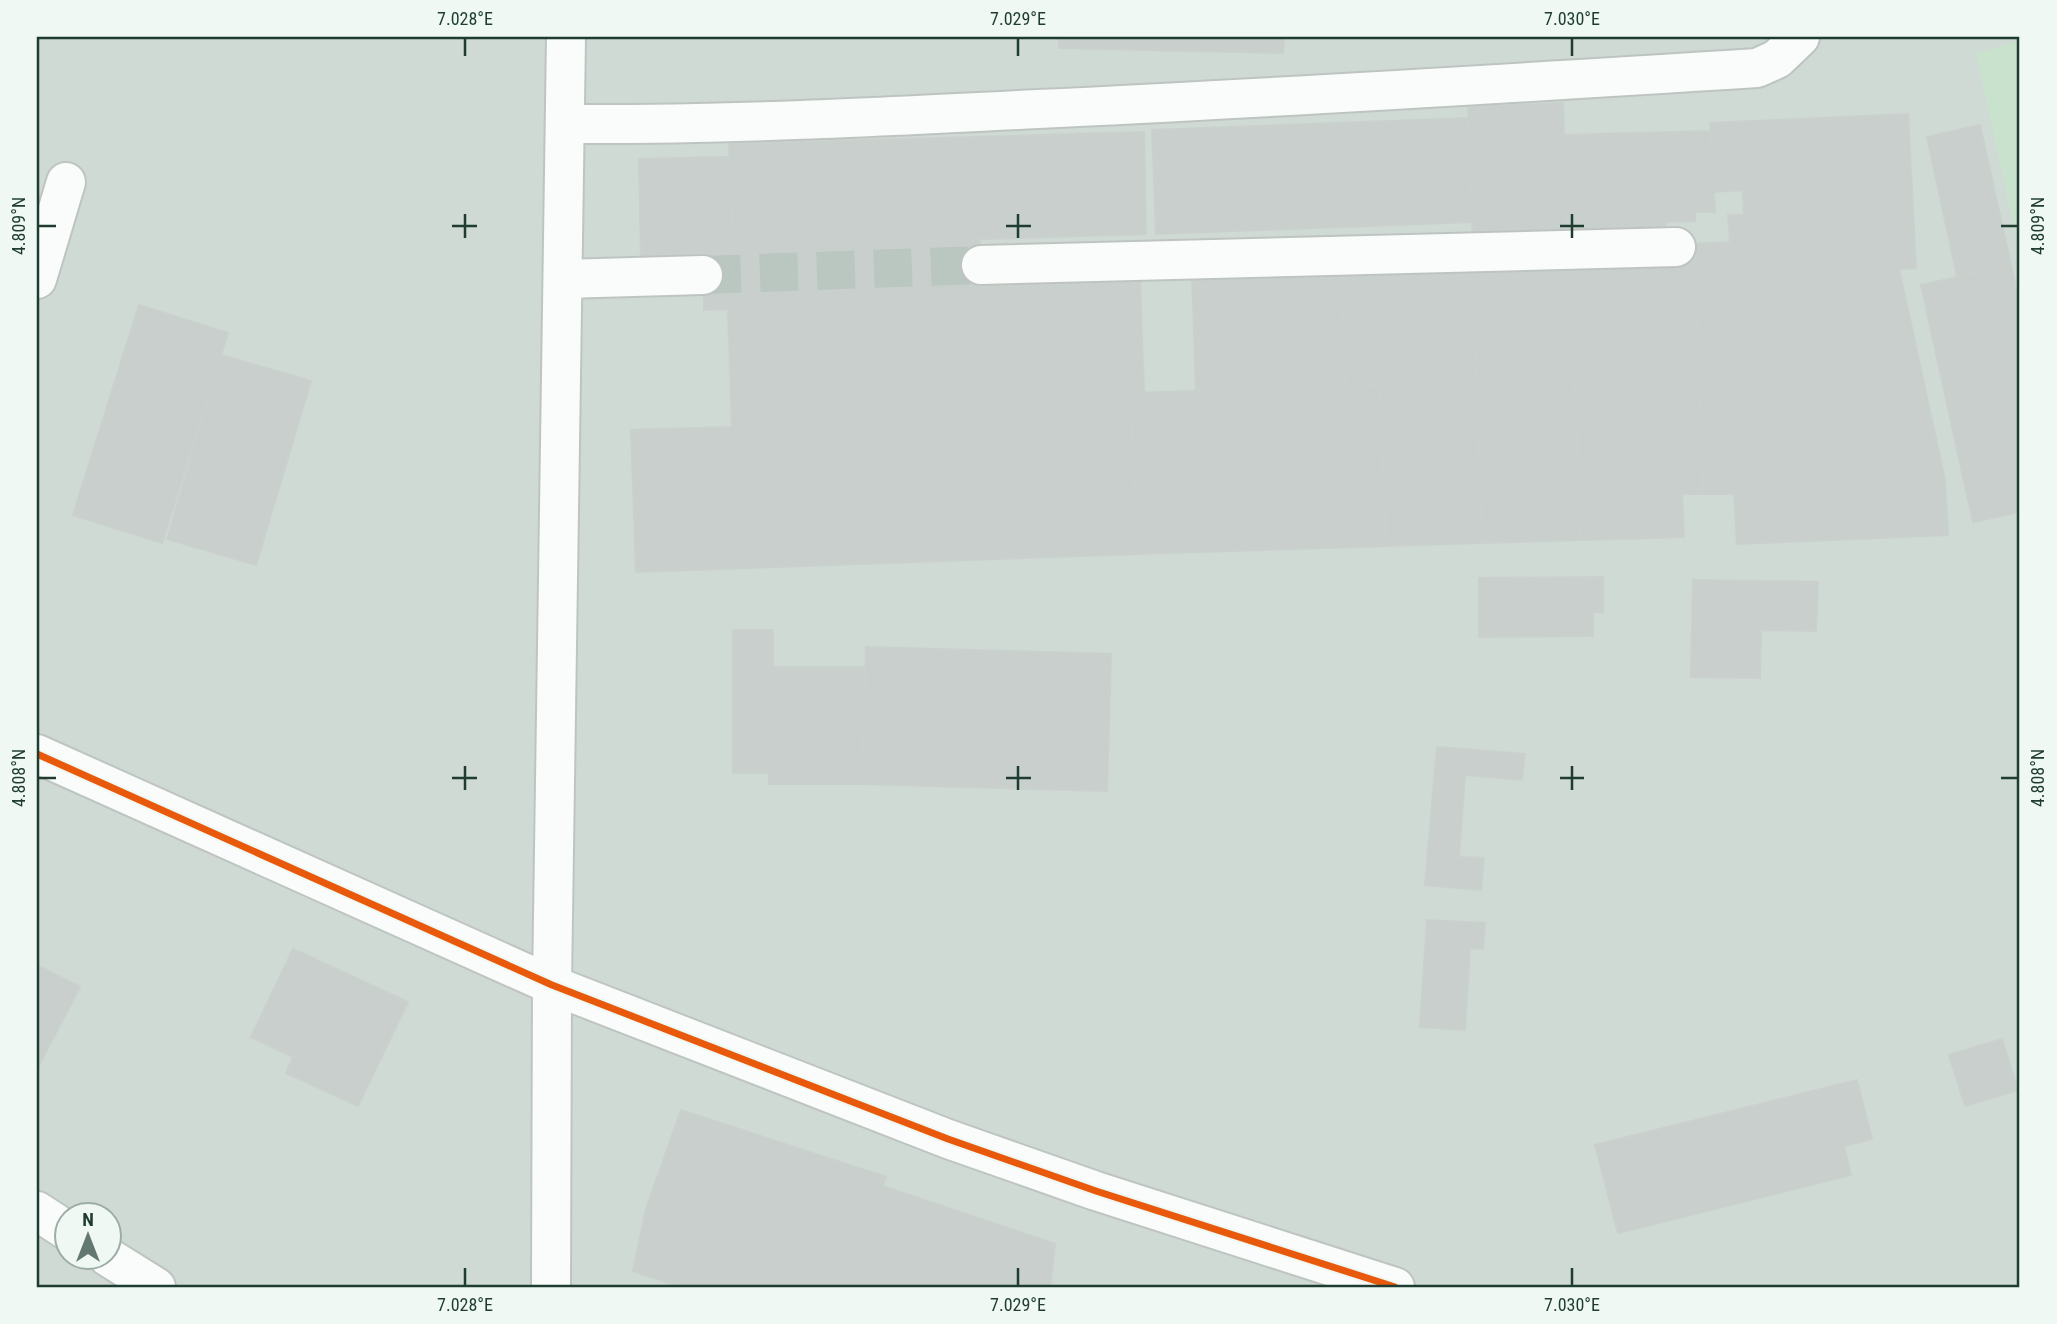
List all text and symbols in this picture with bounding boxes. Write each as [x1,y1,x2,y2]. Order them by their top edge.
text: 7.028°E [437,8,493,29]
text: 7.029°E [990,8,1046,29]
text: 7.030°E [1544,8,1600,29]
text: 4.809°N [8,197,29,255]
text: 4.809°N [2027,197,2048,255]
text: 4.808°N [8,749,29,807]
text: 4.808°N [2027,749,2048,807]
north arrow [52,1202,122,1272]
text: N [82,1208,94,1231]
text: 7.028°E [437,1294,493,1315]
text: 7.029°E [990,1294,1046,1315]
text: 7.030°E [1544,1294,1600,1315]

